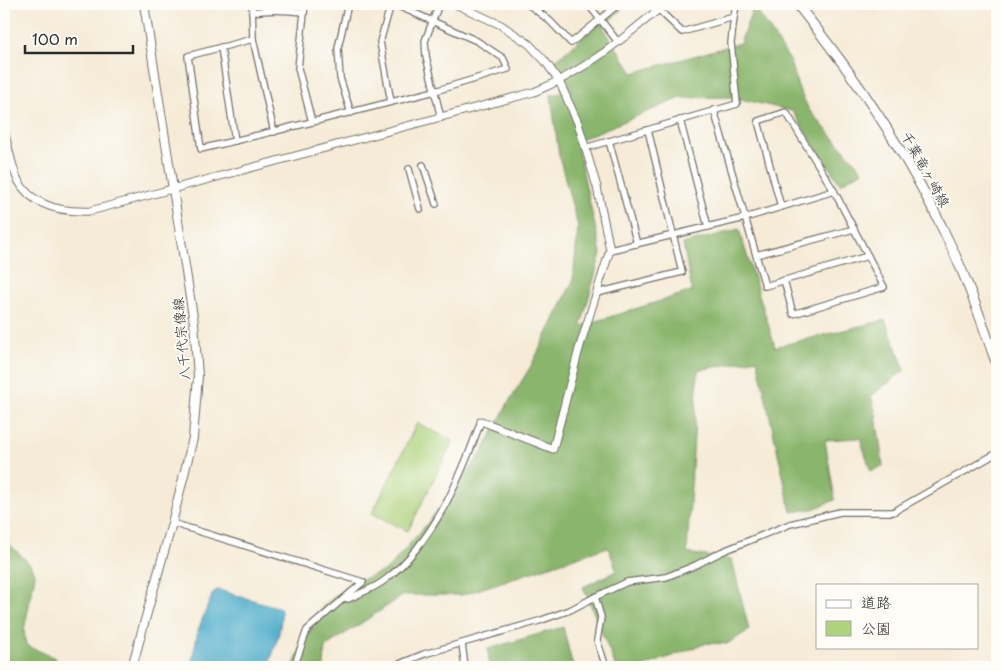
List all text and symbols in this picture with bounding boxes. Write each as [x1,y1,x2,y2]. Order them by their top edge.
scale bar [25,22,132,54]
text: 100 m [32,27,78,50]
street label: 千葉竜ヶ崎線 [896,127,956,211]
street label: 八千代宗像線 [167,296,195,382]
legend [816,584,978,648]
text: 道路 [861,590,891,613]
text: 公園 [861,616,891,639]

